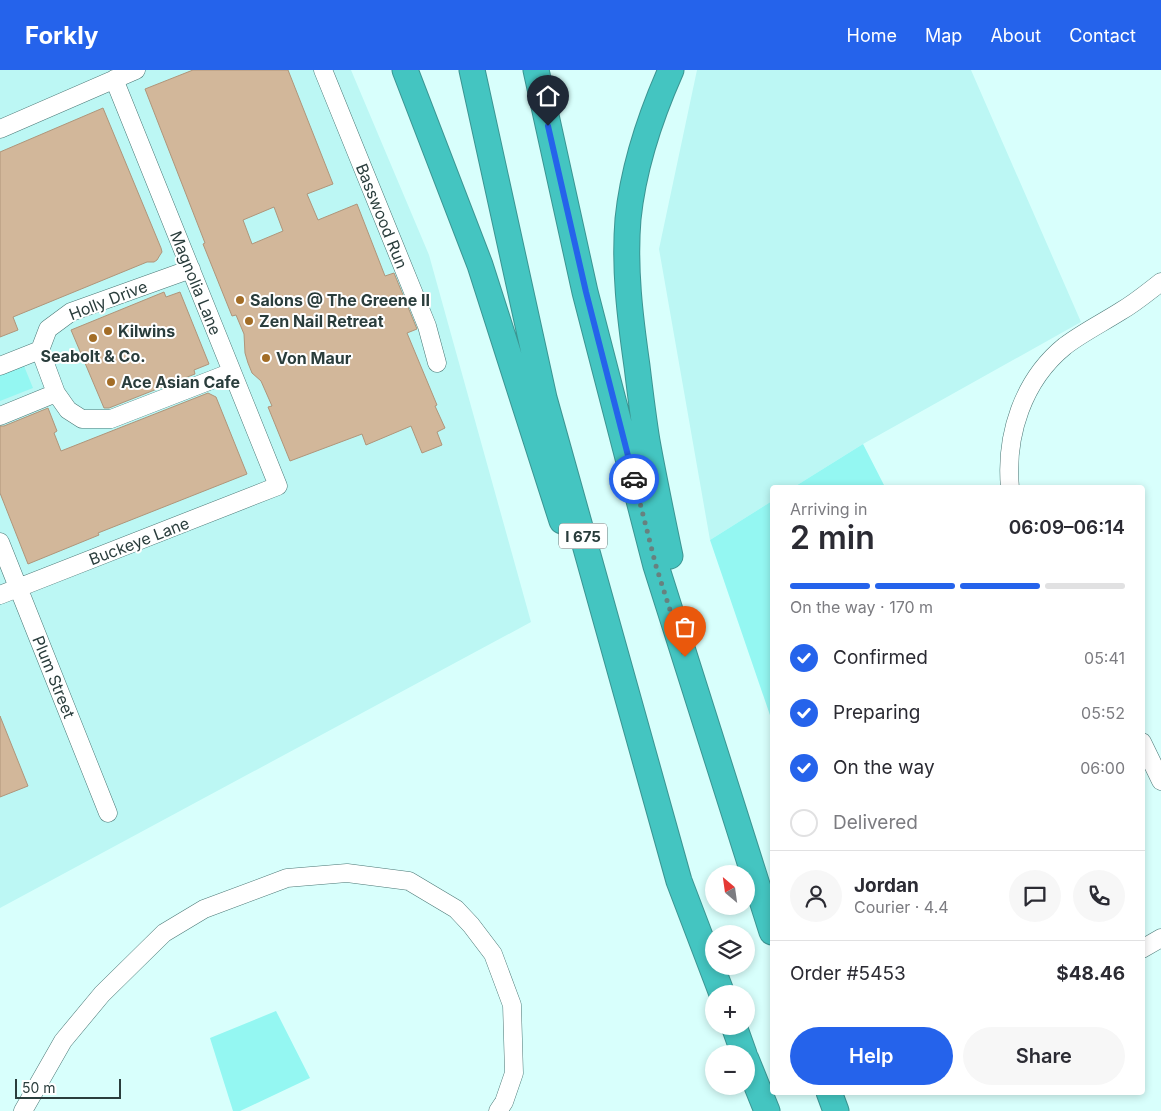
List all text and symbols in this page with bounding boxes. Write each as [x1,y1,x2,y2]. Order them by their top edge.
text: Forkly [25,21,98,50]
text: Home [847,25,897,46]
text: Map [925,25,962,46]
text: About [990,25,1041,46]
text: Contact [1069,25,1136,46]
pin [527,75,569,126]
icon: home [534,82,562,110]
street label: Basswood Run [352,160,412,272]
street label: Magnolia Lane [166,228,226,338]
street label: Holly Drive [66,276,150,324]
place label: Salons @ The Greene II [250,290,430,310]
marker: Salons @ The Greene II [234,294,246,306]
place label: Zen Nail Retreat [259,311,384,331]
marker: Zen Nail Retreat [243,315,255,327]
place label: Kilwins [118,321,175,341]
marker: Kilwins [102,325,114,337]
marker: Seabolt & Co. [87,332,99,344]
place label: Seabolt & Co. [40,346,146,366]
place label: Von Maur [276,348,352,368]
marker: Von Maur [260,352,272,364]
place label: Ace Asian Cafe [121,372,240,392]
marker: Ace Asian Cafe [105,376,117,388]
courier [609,454,659,504]
icon: car [620,465,648,493]
text: Arriving in [790,499,867,519]
street label: Buckeye Lane [86,513,192,569]
text: 06:09–06:14 [1009,516,1125,539]
text: 2 min [790,518,875,557]
road number: I 675 [559,524,607,548]
text: On the way · 170 m [790,597,933,617]
pin [664,606,706,657]
icon: bag [671,613,699,641]
street label: Plum Street [28,633,80,721]
icon: check [790,644,818,672]
text: Confirmed [833,646,928,669]
text: 05:41 [1084,648,1125,668]
icon: check [790,699,818,727]
text: Preparing [833,701,920,724]
text: 05:52 [1081,703,1125,723]
icon: check [790,754,818,782]
text: On the way [833,756,935,779]
text: 06:00 [1080,758,1125,778]
text: Delivered [833,811,918,834]
north arrow [705,865,755,915]
map controls [705,865,755,1095]
button: person [790,870,842,922]
button: chat [1009,870,1061,922]
button: phone [1073,870,1125,922]
text: Jordan [854,874,919,897]
text: Courier · 4.4 [854,897,949,917]
button: layers [705,925,755,975]
text: Order #5453 [790,962,906,985]
text: $48.46 [1056,962,1125,985]
button: + [705,985,755,1035]
button: Help [790,1027,953,1085]
button: Share [963,1027,1125,1085]
button: − [705,1045,755,1095]
scale bar [15,1076,121,1099]
text: 50 m [22,1079,56,1096]

